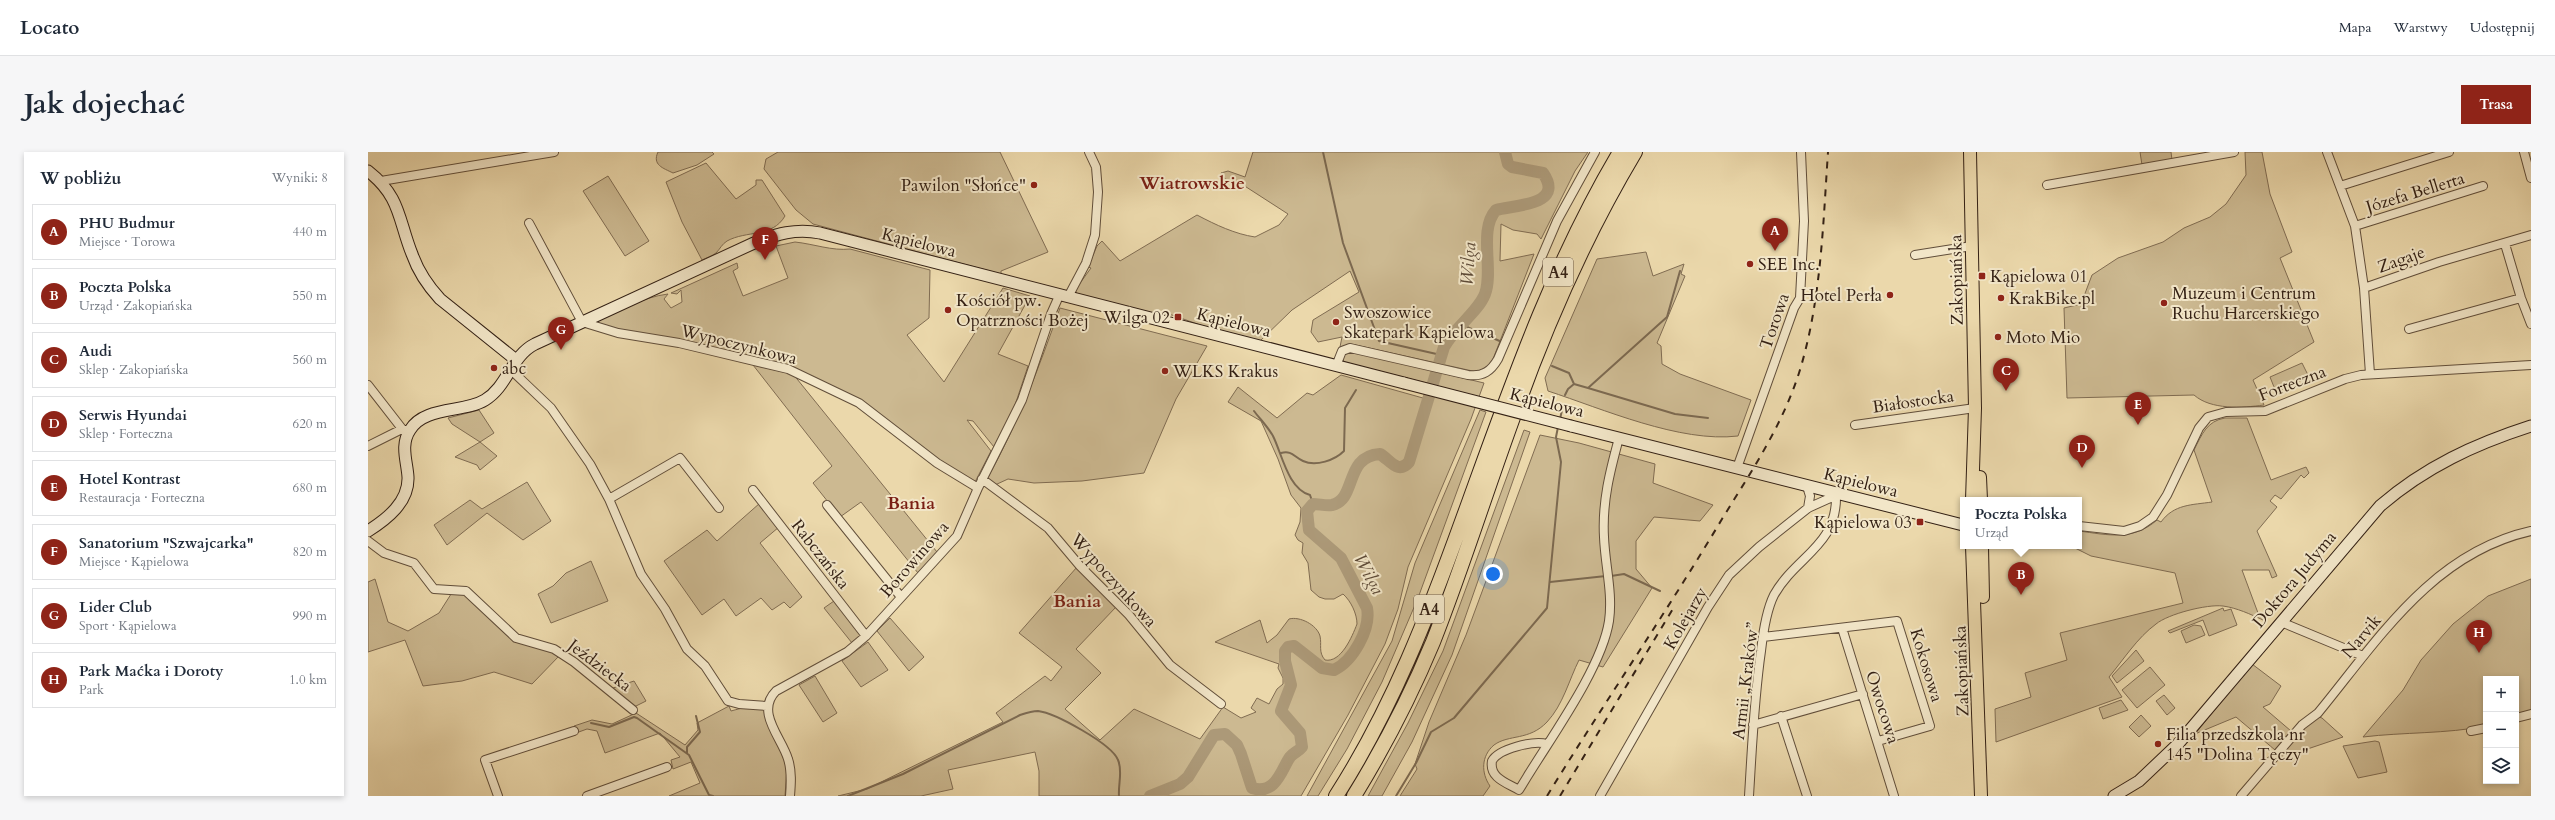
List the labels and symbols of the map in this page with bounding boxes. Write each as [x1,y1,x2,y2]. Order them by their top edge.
street label: Józefa Bellerta [2360,166,2468,219]
district label: Wiatrowskie [1138,171,1245,196]
place label: Pawilon "Słońce" [901,174,1026,197]
marker: Pawilon "Słońce" [1029,180,1039,190]
pin: A [1762,218,1788,251]
street label: Kąpielowa [879,222,959,263]
pin: F [752,227,778,260]
street label: Zakopiańska [1944,234,1969,326]
street label: Zagaje [2374,240,2428,279]
water label: Wilga [1455,242,1482,287]
place label: SEE Inc. [1758,253,1820,276]
road number: A4 [1543,258,1573,286]
marker: SEE Inc. [1745,259,1755,269]
place label: Kąpielowa 01 [1990,265,2088,288]
marker: Kąpielowa 01 [1977,271,1987,281]
place label: Muzeum i Centrum Ruchu Harcerskiego [2172,282,2320,325]
place label: Hotel Perła [1801,284,1883,307]
place label: KrakBike.pl [2009,287,2096,310]
place label: Kościół pw. Opatrzności Bożej [956,289,1089,332]
street label: Torowa [1754,289,1795,352]
marker: Hotel Perła [1885,290,1895,300]
marker: KrakBike.pl [1996,293,2006,303]
marker: Muzeum i Centrum Ruchu Harcerskiego [2159,298,2169,308]
place label: Swoszowice Skatepark Kąpielowa [1344,301,1495,344]
street label: Kąpielowa [1194,302,1274,343]
marker: Kościół pw. Opatrzności Bożej [943,305,953,315]
place label: Wilga 02 [1102,306,1170,329]
marker: Wilga 02 [1173,312,1183,322]
pin: G [548,317,574,350]
marker: Swoszowice Skatepark Kąpielowa [1331,317,1341,327]
street label: Wypoczynkowa [677,319,800,370]
place label: Moto Mio [2006,326,2080,349]
marker: Moto Mio [1993,332,2003,342]
place label: abc [502,357,526,380]
pin: C [1993,358,2019,391]
place label: WLKS Krakus [1172,360,1278,383]
street label: Forteczna [2255,360,2330,407]
marker: abc [489,363,499,373]
marker: WLKS Krakus [1160,366,1170,376]
street label: Kąpielowa [1507,382,1587,423]
street label: Białostocka [1871,384,1956,419]
pin: E [2125,392,2151,425]
pin: D [2069,435,2095,468]
street label: Kąpielowa [1821,462,1901,503]
district label: Bania [887,491,935,516]
place label: Kąpielowa 03 [1814,511,1912,534]
street label: Rabczańska [786,515,856,595]
street label: Borowinowa [875,516,954,602]
marker: Kąpielowa 03 [1915,517,1925,527]
street label: Doktora Judyma [2247,526,2342,633]
street label: Wypoczynkowa [1065,528,1163,633]
water label: Wilga [1347,549,1390,599]
pin: B [2008,562,2034,595]
your location [1483,564,1503,584]
street label: Kolejarzy [1658,583,1713,654]
district label: Bania [1053,589,1101,614]
road number: A4 [1414,595,1444,623]
street label: Narvik [2336,609,2387,663]
pin: H [2466,620,2492,653]
street label: Armii „Kraków” [1727,621,1764,741]
street label: Kokosowa [1904,625,1949,705]
street label: Zakopiańska [1948,625,1975,717]
street label: Jeździecka [561,632,637,697]
street label: Owocowa [1860,668,1905,747]
place label: Filia przedszkola nr 145 "Dolina Tęczy" [2166,723,2309,766]
marker: Filia przedszkola nr 145 "Dolina Tęczy" [2153,739,2163,749]

